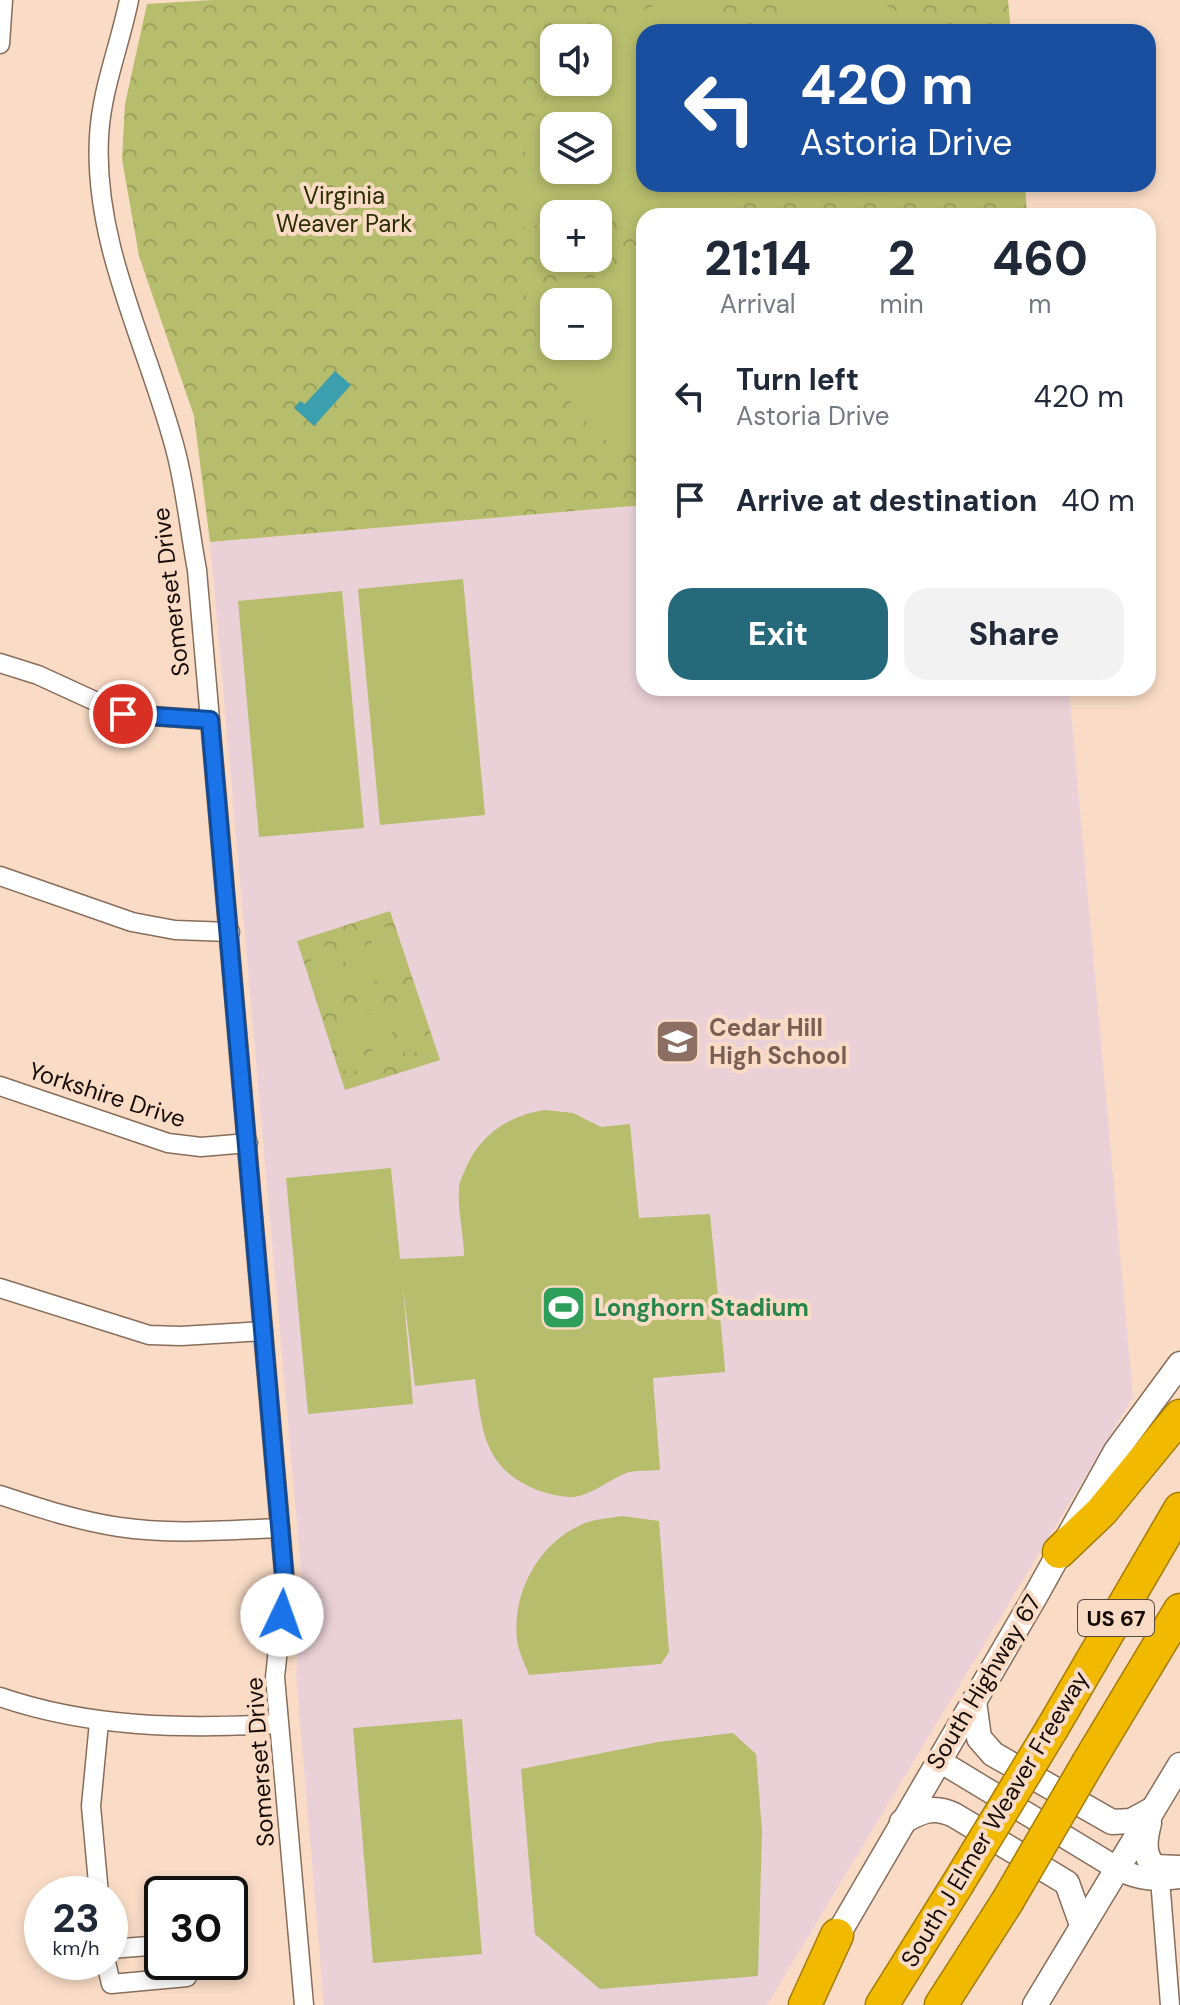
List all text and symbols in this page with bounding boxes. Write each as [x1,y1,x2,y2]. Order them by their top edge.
map controls [540,24,612,360]
button: sound [540,24,612,96]
text: 420 m [800,48,974,121]
icon: left [668,56,772,160]
button: layers [540,112,612,184]
text: Astoria Drive [800,119,1013,166]
park label: Virginia Weaver Park [276,180,412,239]
button: + [540,200,612,272]
text: 21:14 [704,227,811,290]
text: 2 [888,227,916,290]
text: 460 [992,227,1088,290]
text: Arrival [720,287,796,321]
text: min [879,287,924,321]
text: m [1028,287,1051,321]
button: − [540,288,612,360]
text: Turn left [736,360,859,399]
icon: left [668,374,712,418]
text: 420 m [1034,377,1124,416]
text: Astoria Drive [736,399,889,433]
icon: arrive [668,478,712,522]
text: Arrive at destination [736,481,1037,520]
text: 40 m [1061,481,1135,520]
street label: Somerset Drive [145,506,196,678]
button: Exit [668,588,888,680]
button: Share [904,588,1124,680]
pin [89,680,157,748]
icon: arrive [101,692,145,736]
place label: Cedar Hill High School [709,1012,847,1071]
school or university icon: Cedar Hill High School [654,1018,702,1066]
street label: Yorkshire Drive [25,1055,190,1134]
sports icon: Longhorn Stadium [539,1284,587,1332]
place label: Longhorn Stadium [594,1292,809,1323]
position arrow [240,1573,324,1657]
street label: South Highway 67 [919,1589,1048,1775]
road number: US 67 [1078,1600,1154,1636]
street label: South J Elmer Weaver Freeway [894,1665,1095,1973]
street label: Somerset Drive [238,1676,281,1848]
speed limit sign: 30 [144,1876,248,1980]
text: 23 [52,1892,100,1944]
text: km/h [52,1935,100,1961]

